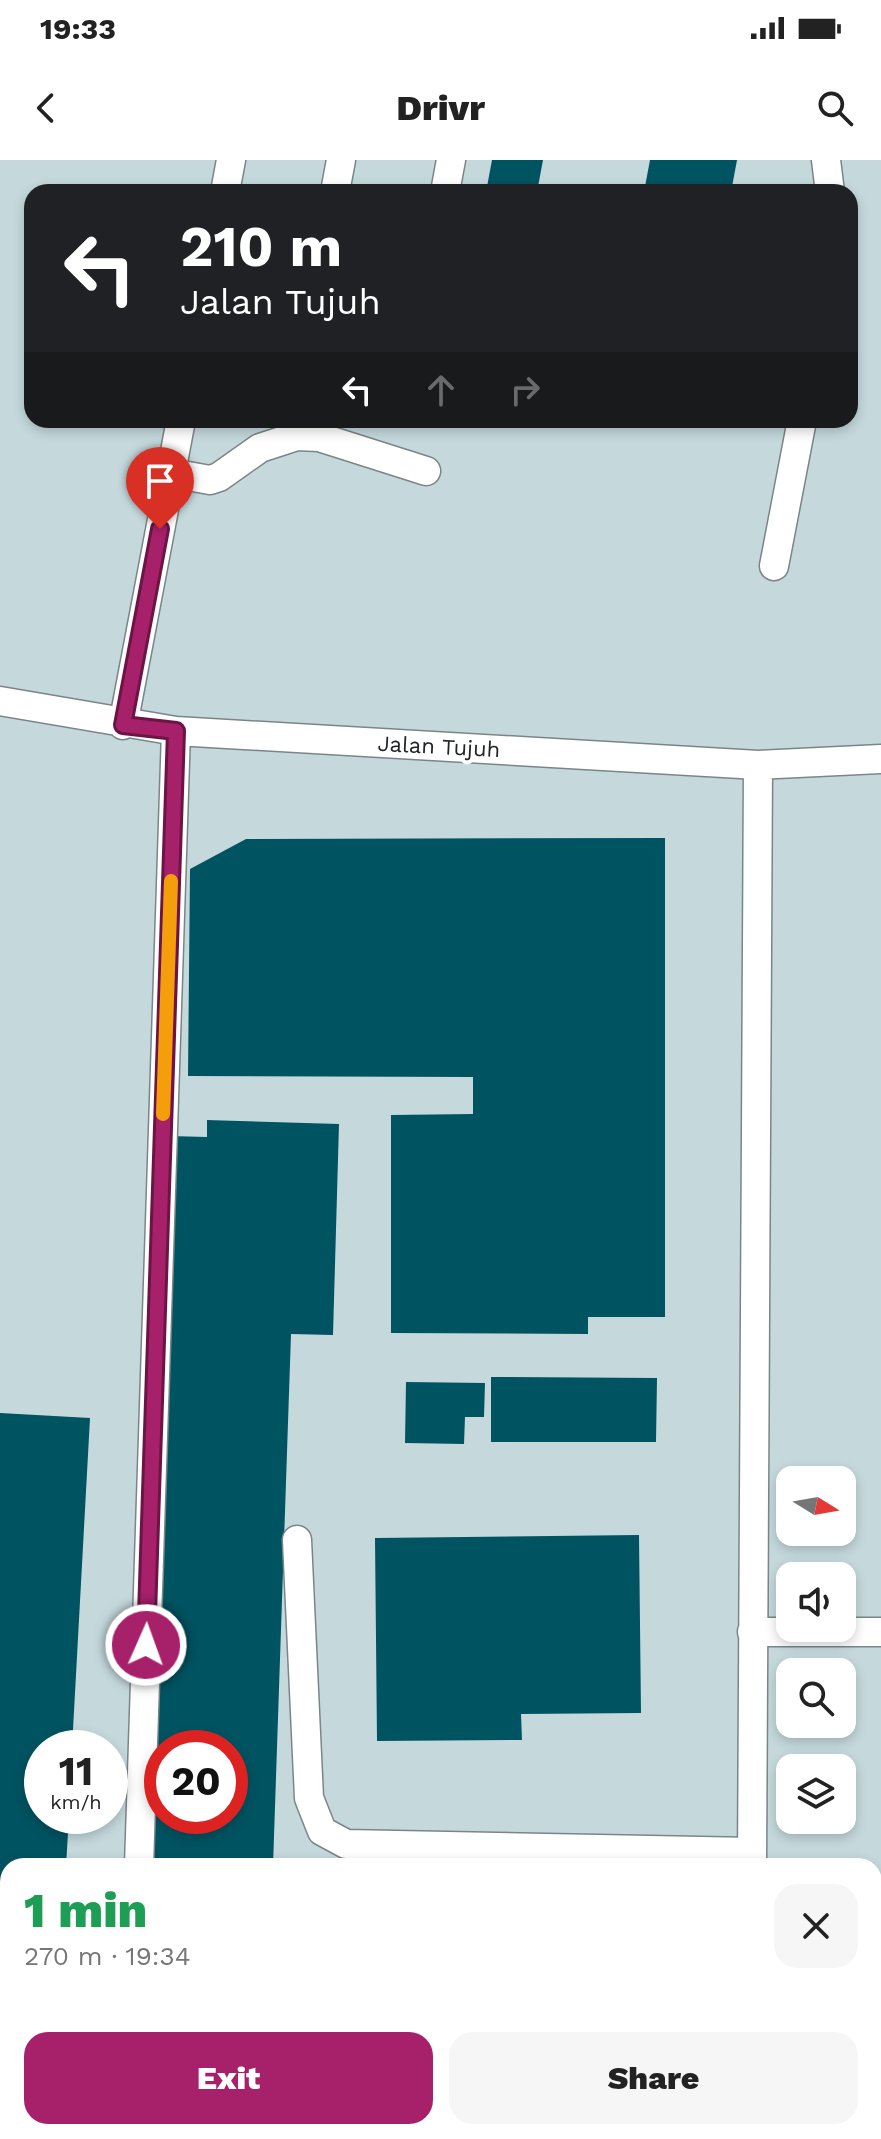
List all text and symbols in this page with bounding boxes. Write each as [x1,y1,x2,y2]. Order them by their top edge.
text: 19:33 [40,11,116,46]
icon: back [24,86,68,130]
icon: search [813,86,857,130]
text: Drivr [396,87,485,129]
text: 210 m [180,214,342,280]
icon: left [48,216,152,320]
text: Jalan Tujuh [180,281,381,323]
icon: left [335,368,379,412]
icon: ahead [419,368,463,412]
icon: right [503,368,547,412]
pin [126,447,194,529]
icon: arrive [138,459,182,503]
street label: Jalan Tujuh [377,731,501,762]
north arrow [776,1466,856,1546]
map controls [776,1466,856,1834]
button: sound [776,1562,856,1642]
position arrow [104,1603,188,1687]
button: search [776,1658,856,1738]
speed limit sign: 20 [144,1730,248,1834]
text: 11 [59,1748,93,1795]
button: layers [776,1754,856,1834]
text: km/h [50,1790,102,1814]
text: 1 min [24,1882,147,1939]
button: close [774,1884,858,1968]
text: 270 m · 19:34 [24,1941,191,1971]
button: Exit [24,2032,433,2124]
button: Share [449,2032,858,2124]

